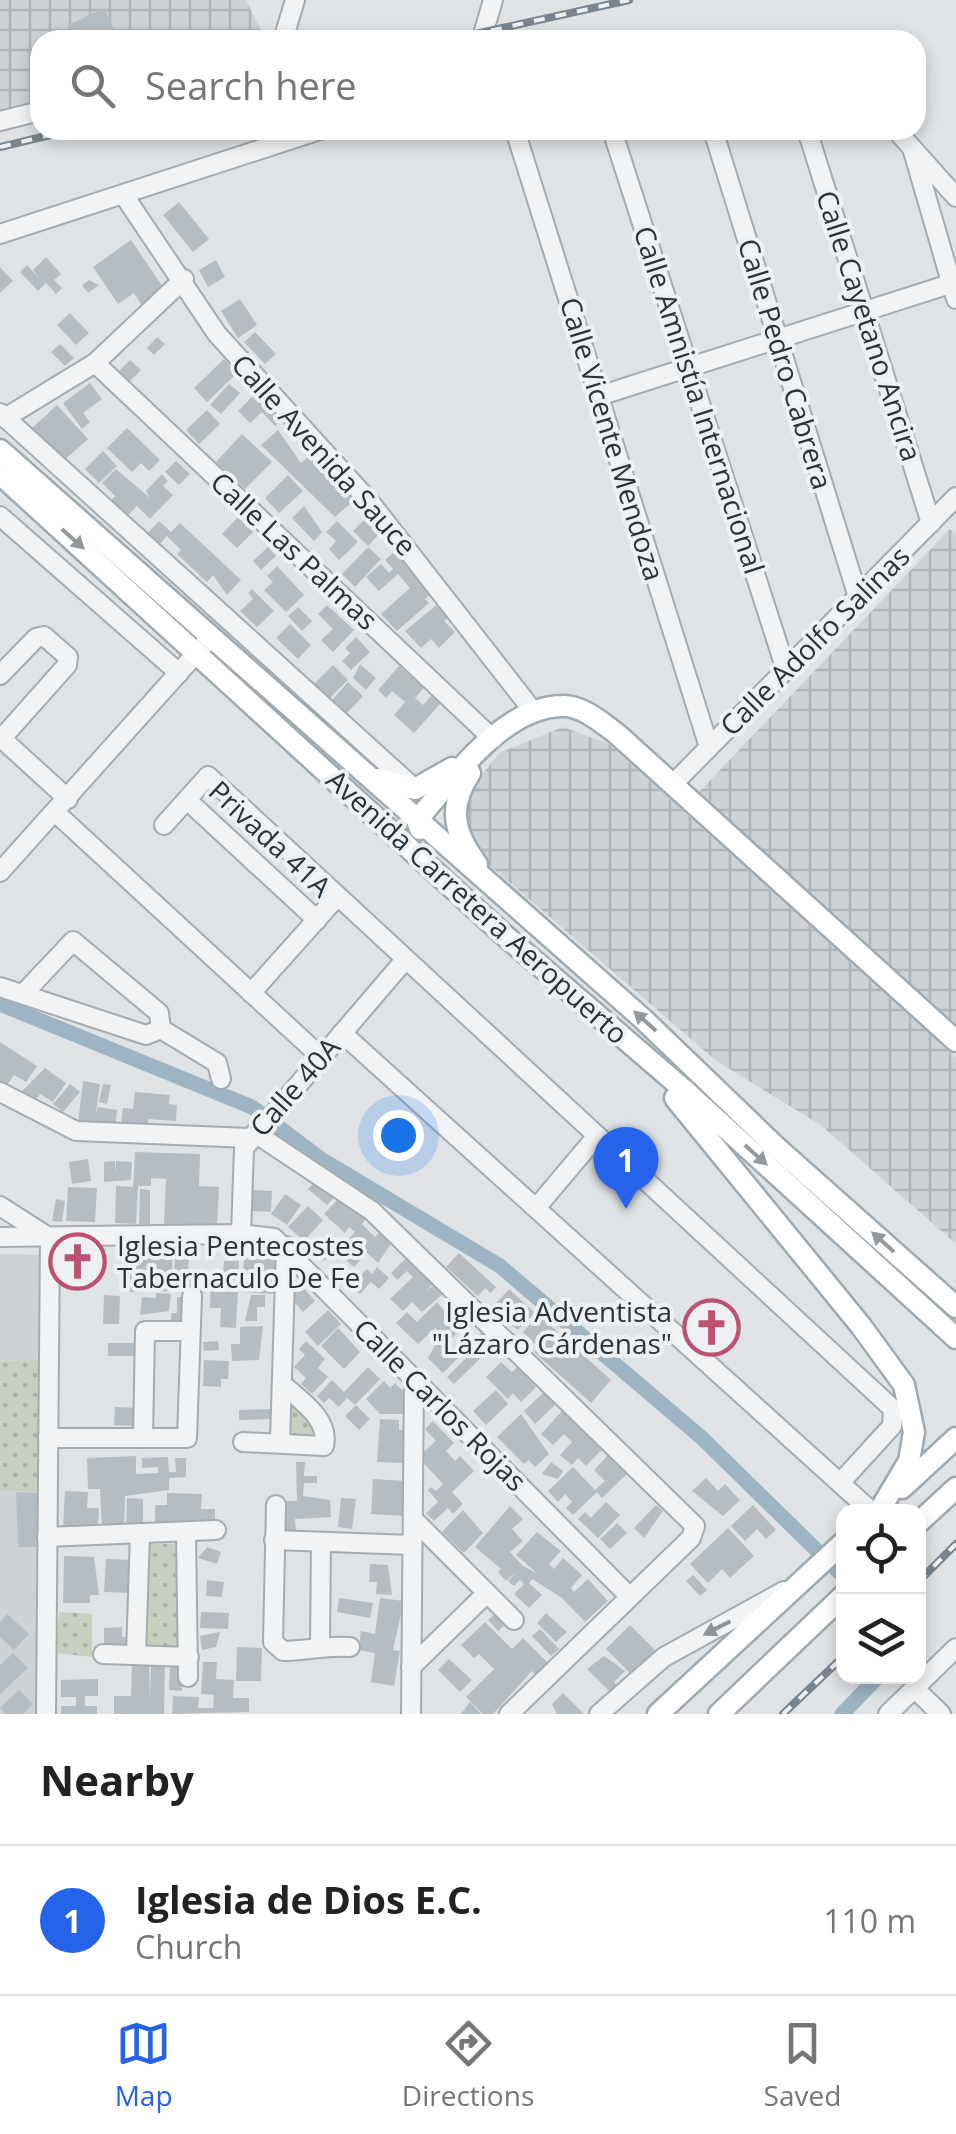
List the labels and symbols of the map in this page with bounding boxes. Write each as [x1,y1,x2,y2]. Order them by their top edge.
street label: Calle Cayetano Ancira [808,185,932,466]
street label: Calle Amnistía Internacional [626,221,774,578]
street label: Calle Pedro Cabrera [730,234,842,494]
street label: Calle Vicente Mendoza [552,293,674,585]
street label: Calle Avenida Sauce [224,345,426,563]
street label: Calle Las Palmas [203,463,386,638]
one-way arrow [60,528,85,550]
street label: Calle Adolfo Salinas [711,537,917,743]
street label: Avenida Carretera Aeropuerto [319,761,637,1052]
street label: Privada 41A [201,772,340,905]
one-way arrow [633,1011,658,1033]
street label: Calle 40A [241,1028,348,1144]
your location [373,1110,424,1161]
pin: 1 [594,1126,658,1209]
one-way arrow [744,1143,768,1166]
place label: Iglesia Pentecostes Tabernaculo De Fe [117,1226,364,1296]
one-way arrow [871,1231,895,1254]
church icon: Iglesia Pentecostes Tabernaculo De Fe [48,1232,108,1292]
place label: Iglesia Adventista "Lázaro Cárdenas" [432,1292,672,1362]
church icon: Iglesia Adventista "Lázaro Cárdenas" [681,1298,741,1358]
street label: Calle Carlos Rojas [346,1310,535,1499]
one-way arrow [702,1619,731,1636]

